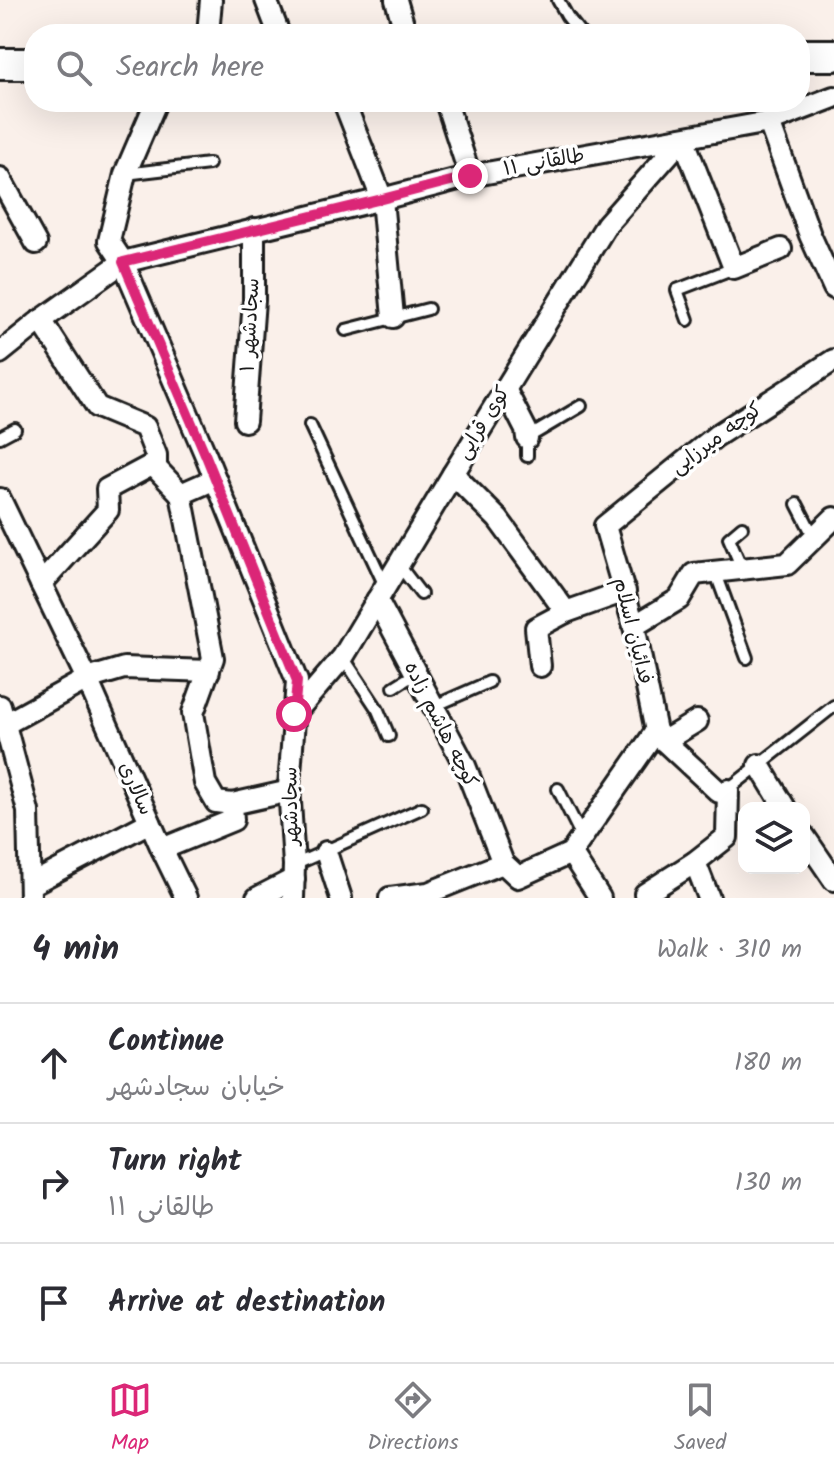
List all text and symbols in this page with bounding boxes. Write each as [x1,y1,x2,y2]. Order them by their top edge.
search box [24,24,810,112]
text: Search here [116,44,264,92]
icon: search [52,46,96,90]
street label: طالقانی ۱۱ [501,140,587,186]
route end [452,158,488,194]
street label: سجادشهر ۱ [233,277,269,373]
street label: کوی قرایی [449,380,519,466]
street label: کوچه میرزایی [664,395,770,483]
street label: فدائیان اسلام [603,574,661,688]
street label: کوچه هاشم زاده [394,656,486,794]
route start [276,696,312,732]
street label: سالاری [109,757,161,821]
street label: سجادشهر [275,766,309,848]
map controls [738,802,810,874]
button: layers [738,802,810,874]
text: 4 min [32,923,119,977]
text: Walk · 310 m [657,929,802,971]
text: Continue [108,1018,224,1066]
icon: ahead [32,1041,76,1085]
text: 180 m [734,1042,802,1084]
text: خیابان سجادشهر [108,1067,285,1109]
text: Turn right [108,1138,241,1186]
icon: right [32,1161,76,1205]
text: 130 m [735,1162,802,1204]
text: طالقانی ۱۱ [108,1187,215,1229]
text: Arrive at destination [108,1279,385,1327]
icon: arrive [32,1281,76,1325]
tab: Map [108,1378,152,1461]
tab: Directions [367,1378,459,1461]
tab: Saved [674,1378,726,1461]

